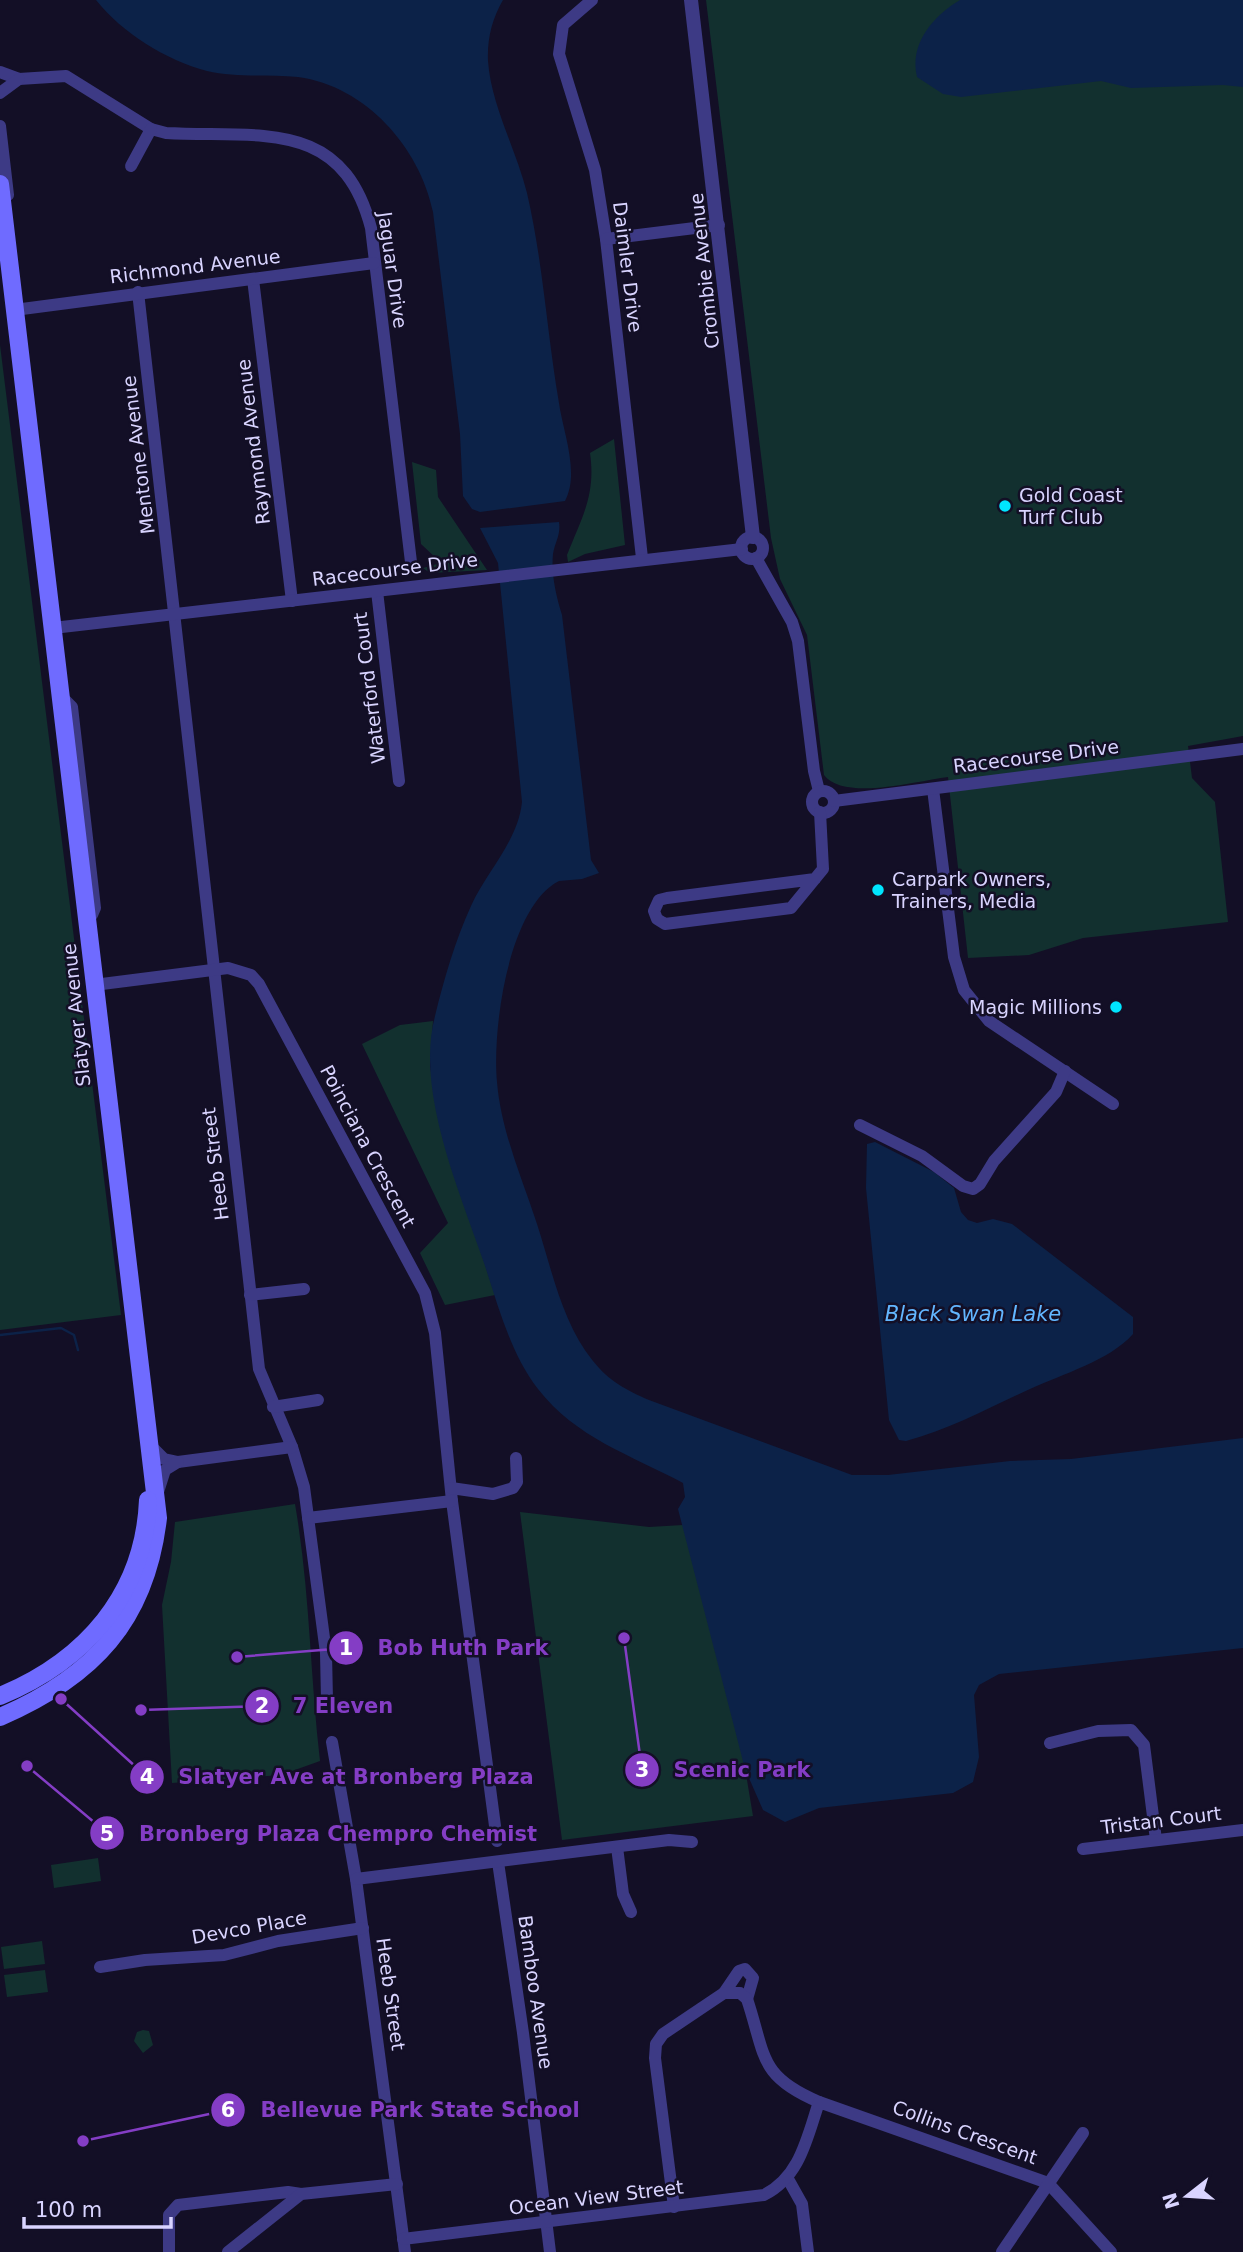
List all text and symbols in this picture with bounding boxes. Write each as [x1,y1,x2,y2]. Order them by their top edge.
street label: Crombie Avenue [685,192,723,350]
street label: Daimler Drive [609,200,647,334]
street label: Jaguar Drive [374,209,412,330]
street label: Richmond Avenue [108,245,282,287]
street label: Raymond Avenue [232,358,274,526]
street label: Mentone Avenue [117,374,159,536]
place label: Gold Coast Turf Club [1018,484,1123,528]
marker: Gold Coast Turf Club [997,498,1013,514]
street label: Racecourse Drive [311,548,479,590]
street label: Waterford Court [349,611,389,765]
street label: Racecourse Drive [952,735,1120,777]
place label: Carpark Owners, Trainers, Media [891,868,1051,912]
marker: Carpark Owners, Trainers, Media [870,882,886,898]
street label: Slatyer Avenue [58,942,94,1088]
place label: Magic Millions [969,996,1102,1018]
marker: Magic Millions [1108,999,1124,1015]
street label: Poinciana Crescent [316,1061,420,1231]
street label: Heeb Street [197,1106,233,1222]
water label: Black Swan Lake [885,1302,1061,1326]
callout: Bob Huth Park [328,1627,562,1669]
text: 1 [339,1636,353,1660]
text: Bob Huth Park [378,1636,549,1660]
callout: 7 Eleven [244,1685,408,1727]
text: 2 [255,1694,269,1718]
text: 7 Eleven [293,1694,393,1718]
callout: Scenic Park [625,1749,825,1791]
callout: Slatyer Ave at Bronberg Plaza [130,1756,548,1798]
text: 3 [635,1758,649,1782]
text: Scenic Park [673,1758,812,1782]
text: 4 [140,1765,154,1789]
text: Slatyer Ave at Bronberg Plaza [178,1765,534,1789]
street label: Tristan Court [1099,1802,1222,1838]
callout: Bronberg Plaza Chempro Chemist [90,1812,551,1854]
text: 5 [100,1822,114,1846]
text: Bronberg Plaza Chempro Chemist [139,1822,537,1846]
street label: Devco Place [190,1906,308,1948]
street label: Bamboo Avenue [514,1914,558,2070]
street label: Heeb Street [372,1936,410,2052]
callout: Bellevue Park State School [211,2089,593,2131]
street label: Collins Crescent [890,2096,1040,2168]
text: 6 [221,2098,235,2122]
text: Bellevue Park State School [260,2098,580,2122]
north arrow [1152,2161,1222,2231]
street label: Ocean View Street [507,2175,685,2219]
scale bar [24,2186,172,2230]
text: N [1158,2190,1184,2212]
text: 100 m [35,2198,102,2222]

